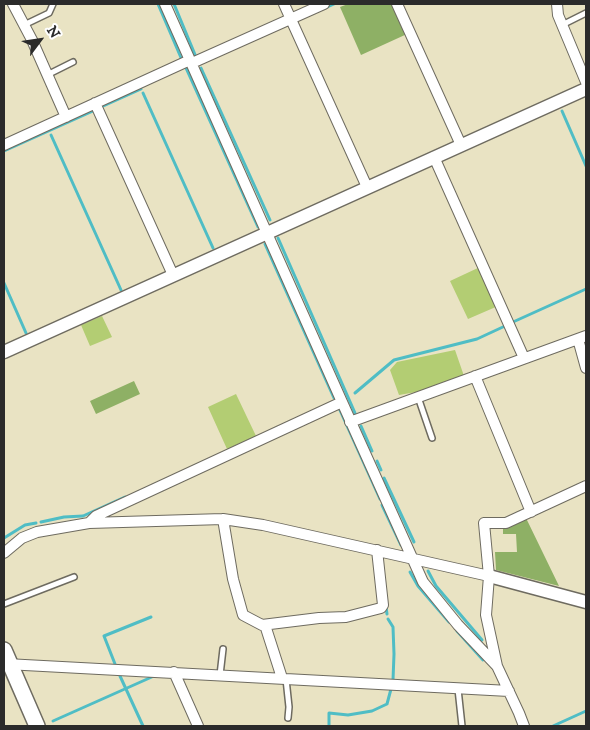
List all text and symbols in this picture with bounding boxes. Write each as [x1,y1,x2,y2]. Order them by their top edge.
north arrow [15,15,65,65]
text: N [42,23,64,42]

